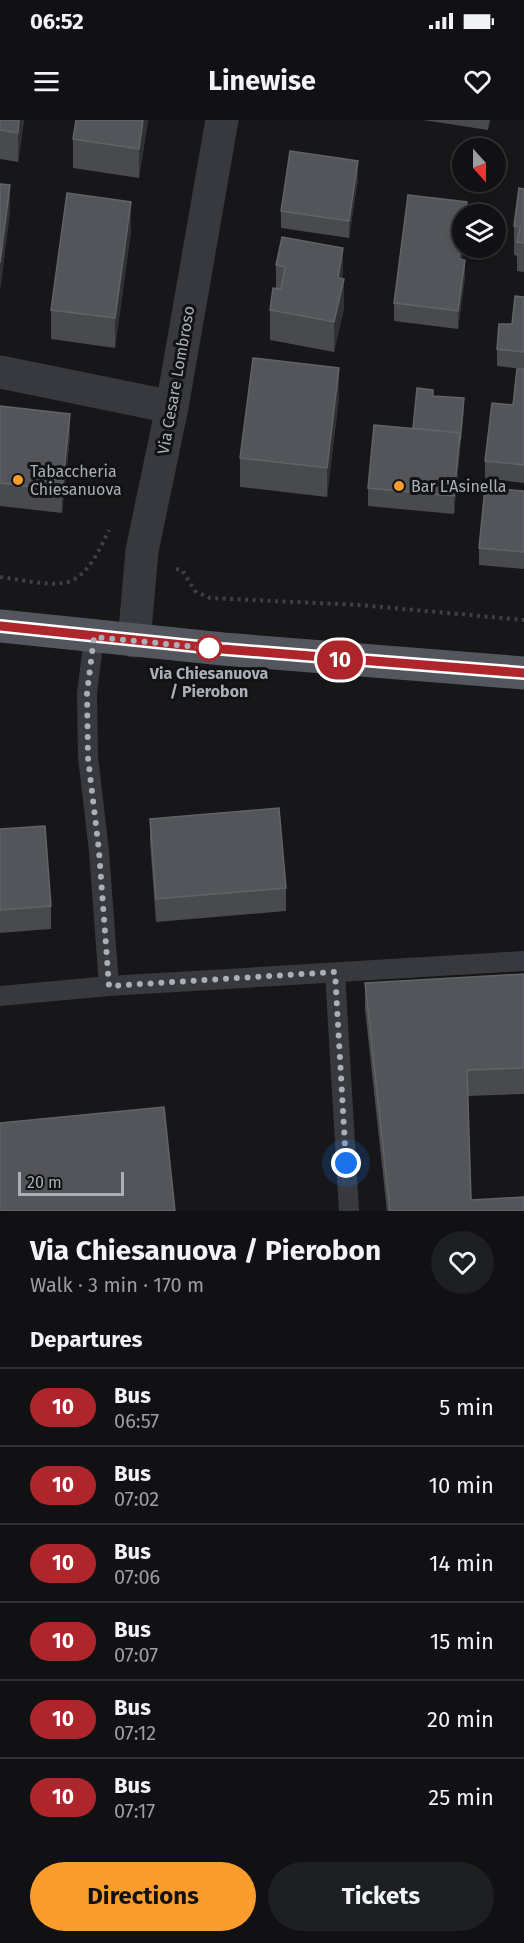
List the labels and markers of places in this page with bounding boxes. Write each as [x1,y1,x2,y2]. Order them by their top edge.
place label: Tabaccheria Chiesanuova [30,462,122,499]
marker: Tabaccheria Chiesanuova [11,473,25,487]
place label: Bar L'Asinella [411,477,507,496]
marker: Bar L'Asinella [392,479,406,493]
marker: Via Chiesanuova / Pierobon [196,635,222,661]
place label: Via Chiesanuova / Pierobon [149,664,268,701]

